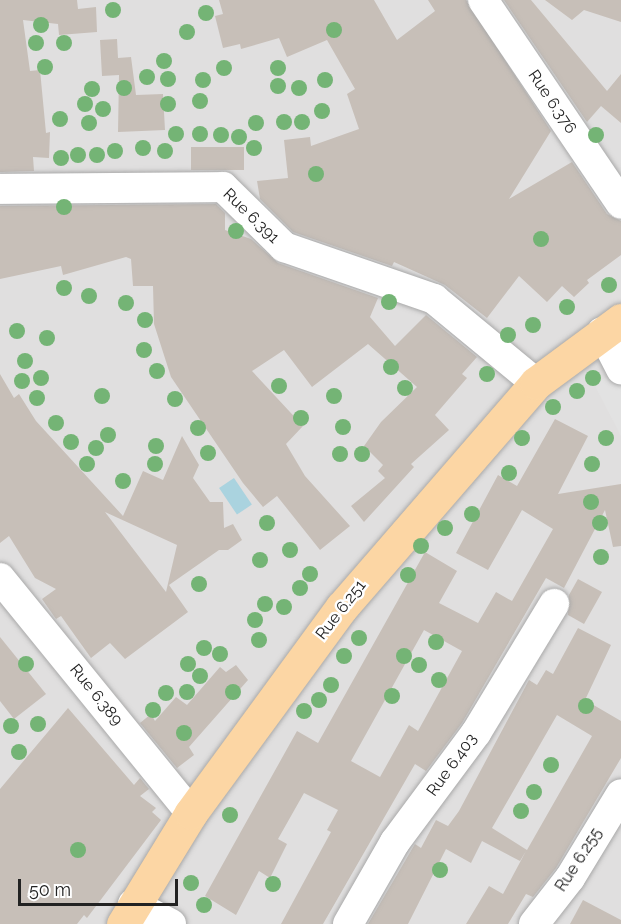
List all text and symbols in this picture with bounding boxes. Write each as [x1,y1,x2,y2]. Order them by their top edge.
street label: Rue 6.376 [524,67,580,137]
street label: Rue 6.391 [219,185,283,247]
street label: Rue 6.251 [312,577,370,643]
street label: Rue 6.389 [65,660,127,730]
street label: Rue 6.403 [423,730,481,800]
street label: Rue 6.255 [551,825,607,895]
scale bar [21,867,182,905]
text: 50 m [29,879,71,900]

